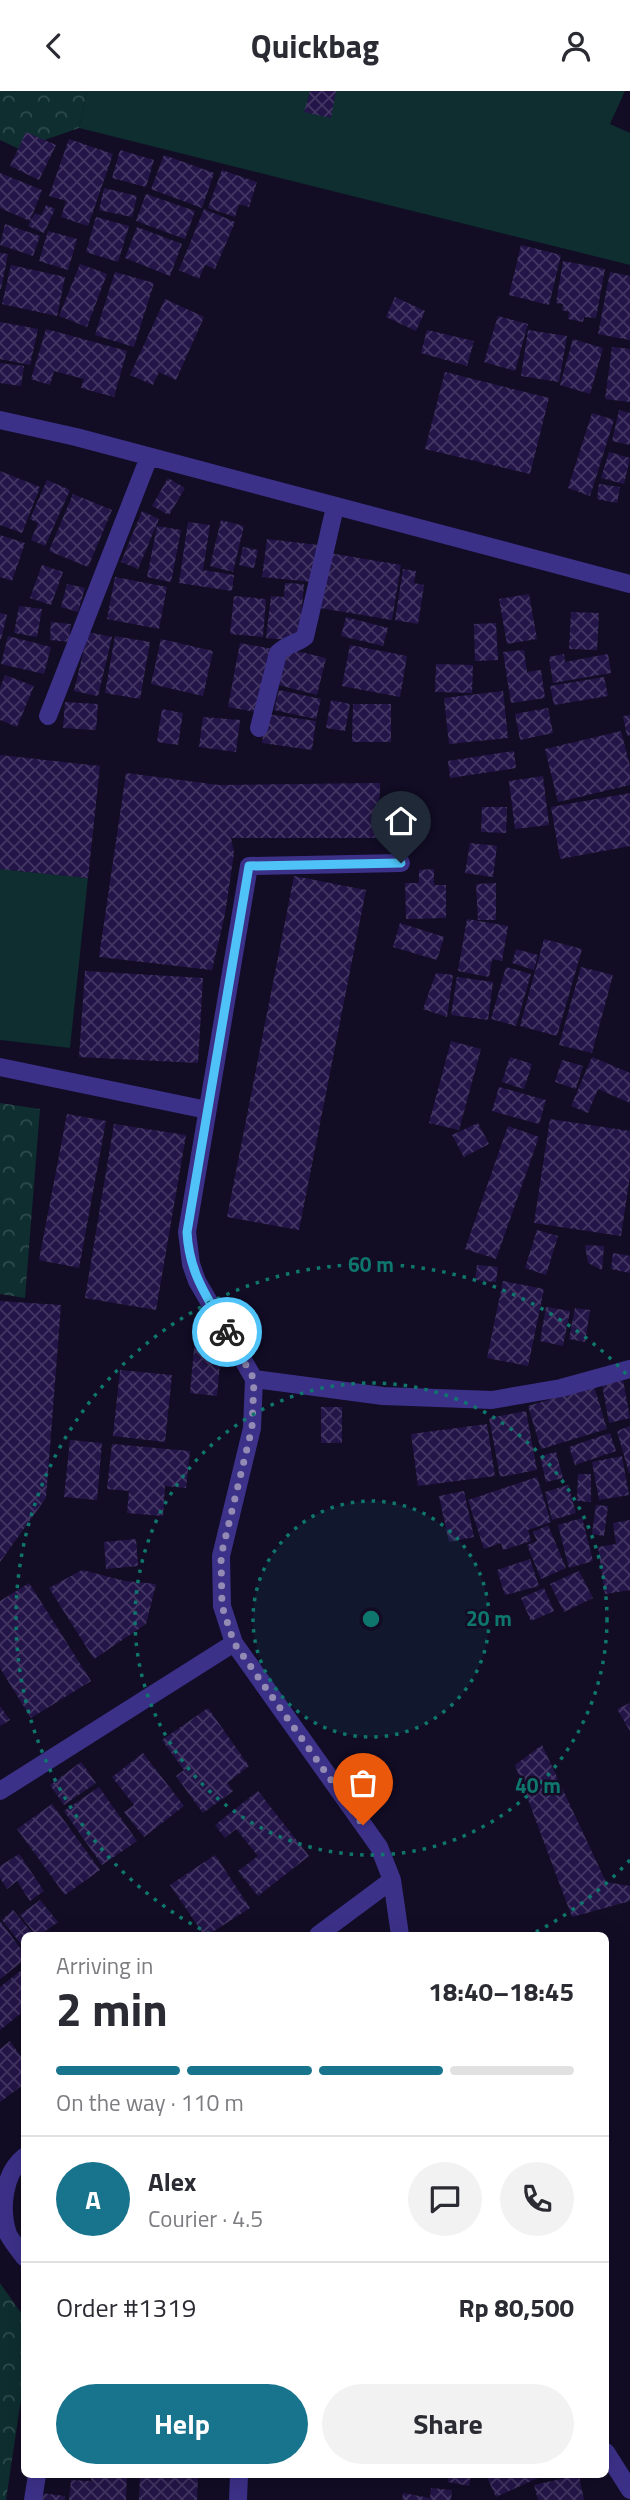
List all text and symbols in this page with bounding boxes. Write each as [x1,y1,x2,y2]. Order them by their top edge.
text: Quickbag [251,22,379,70]
icon: back [35,27,73,65]
icon: person [557,27,595,65]
pin [371,791,431,863]
icon: home [382,802,420,840]
text: 60 m [348,1248,394,1280]
courier [192,1297,262,1367]
icon: bike [208,1313,246,1351]
text: 20 m [466,1602,512,1634]
centre of rings [359,1607,383,1631]
pin [333,1753,393,1825]
icon: bag [344,1764,382,1802]
text: 40 m [515,1769,561,1801]
text: Arriving in [56,1948,153,1983]
text: 18:40–18:45 [428,1972,574,2011]
text: 2 min [56,1974,168,2044]
text: On the way · 110 m [56,2085,244,2120]
text: Alex [148,2162,196,2201]
button: chat [408,2162,482,2236]
button: phone [500,2162,574,2236]
text: A [85,2180,101,2219]
text: Courier · 4.5 [148,2201,263,2236]
text: Order #1319 [56,2288,196,2327]
text: Rp 80,500 [458,2288,574,2327]
button: Help [56,2384,308,2464]
button: Share [322,2384,574,2464]

